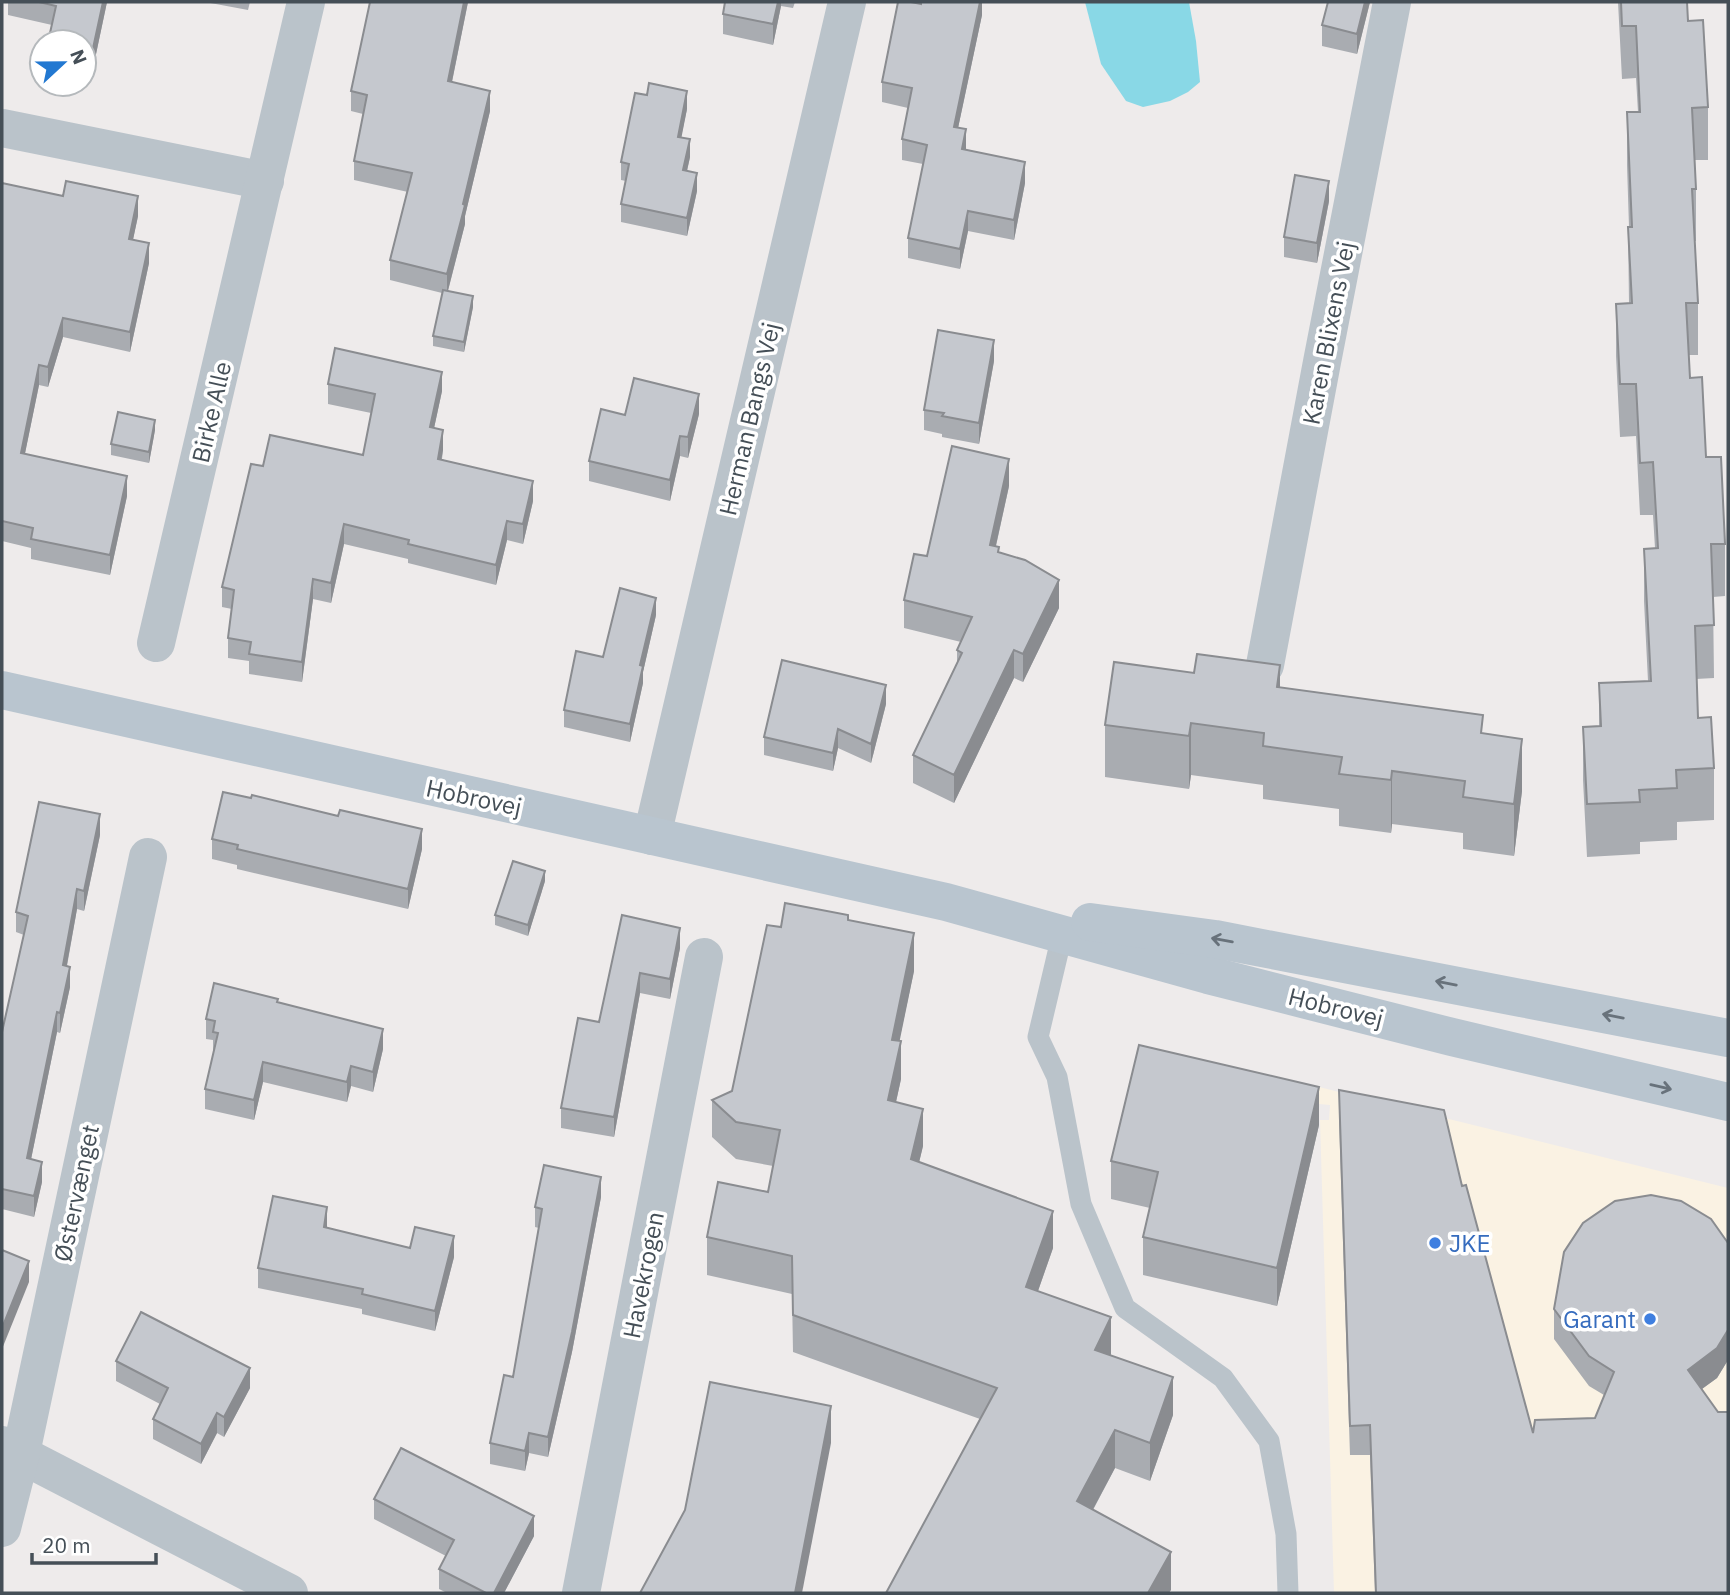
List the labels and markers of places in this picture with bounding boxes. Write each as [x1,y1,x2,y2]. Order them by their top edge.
place label: JKE [1449,1227,1490,1259]
marker: JKE [1427,1235,1443,1251]
place label: Garant [1563,1303,1636,1335]
marker: Garant [1642,1311,1658,1327]

